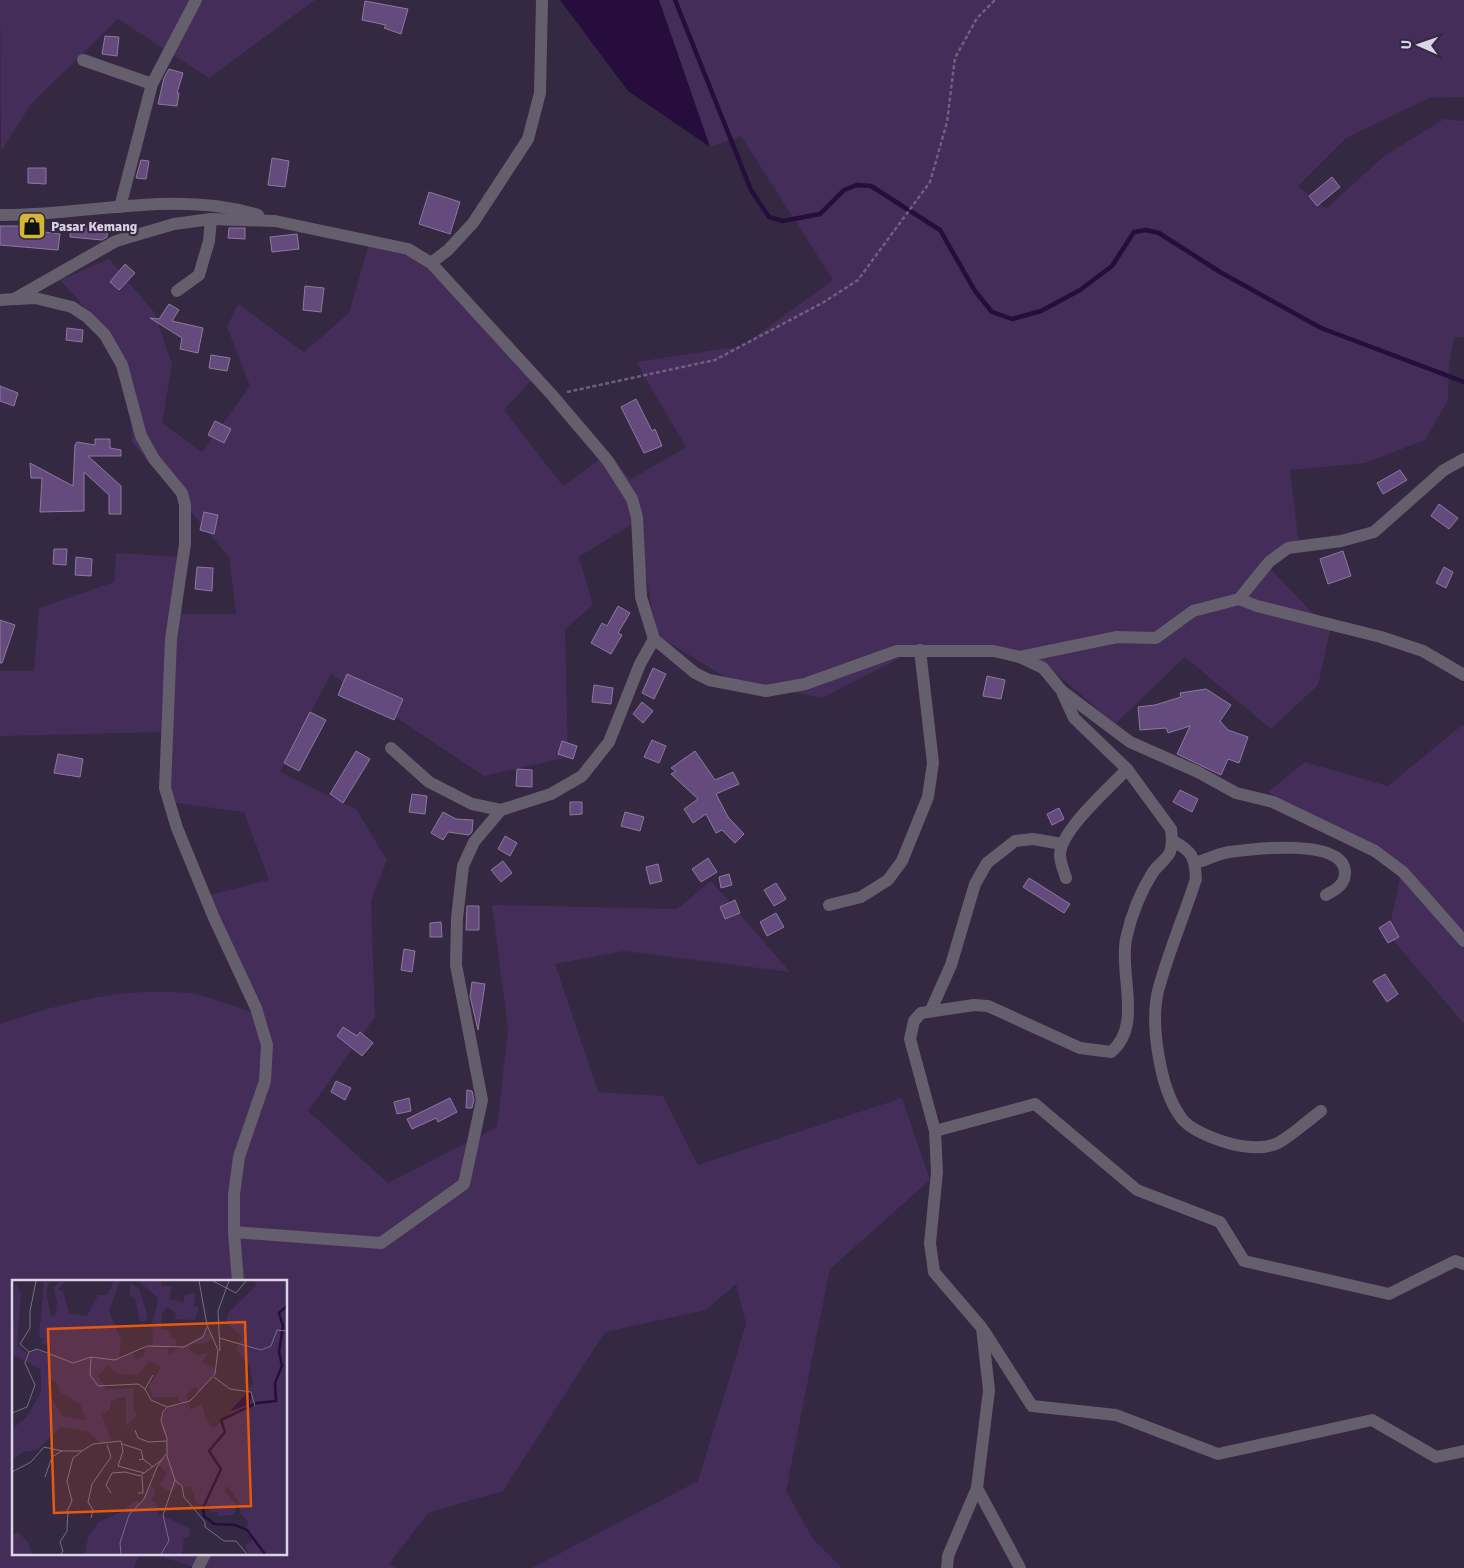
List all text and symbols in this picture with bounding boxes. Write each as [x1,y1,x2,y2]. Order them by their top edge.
north arrow [1394,20,1444,70]
text: U [1398,40,1415,50]
shop icon: Pasar Kemang [17,211,47,241]
place label: Pasar Kemang [51,218,138,235]
inset map [12,1280,288,1556]

